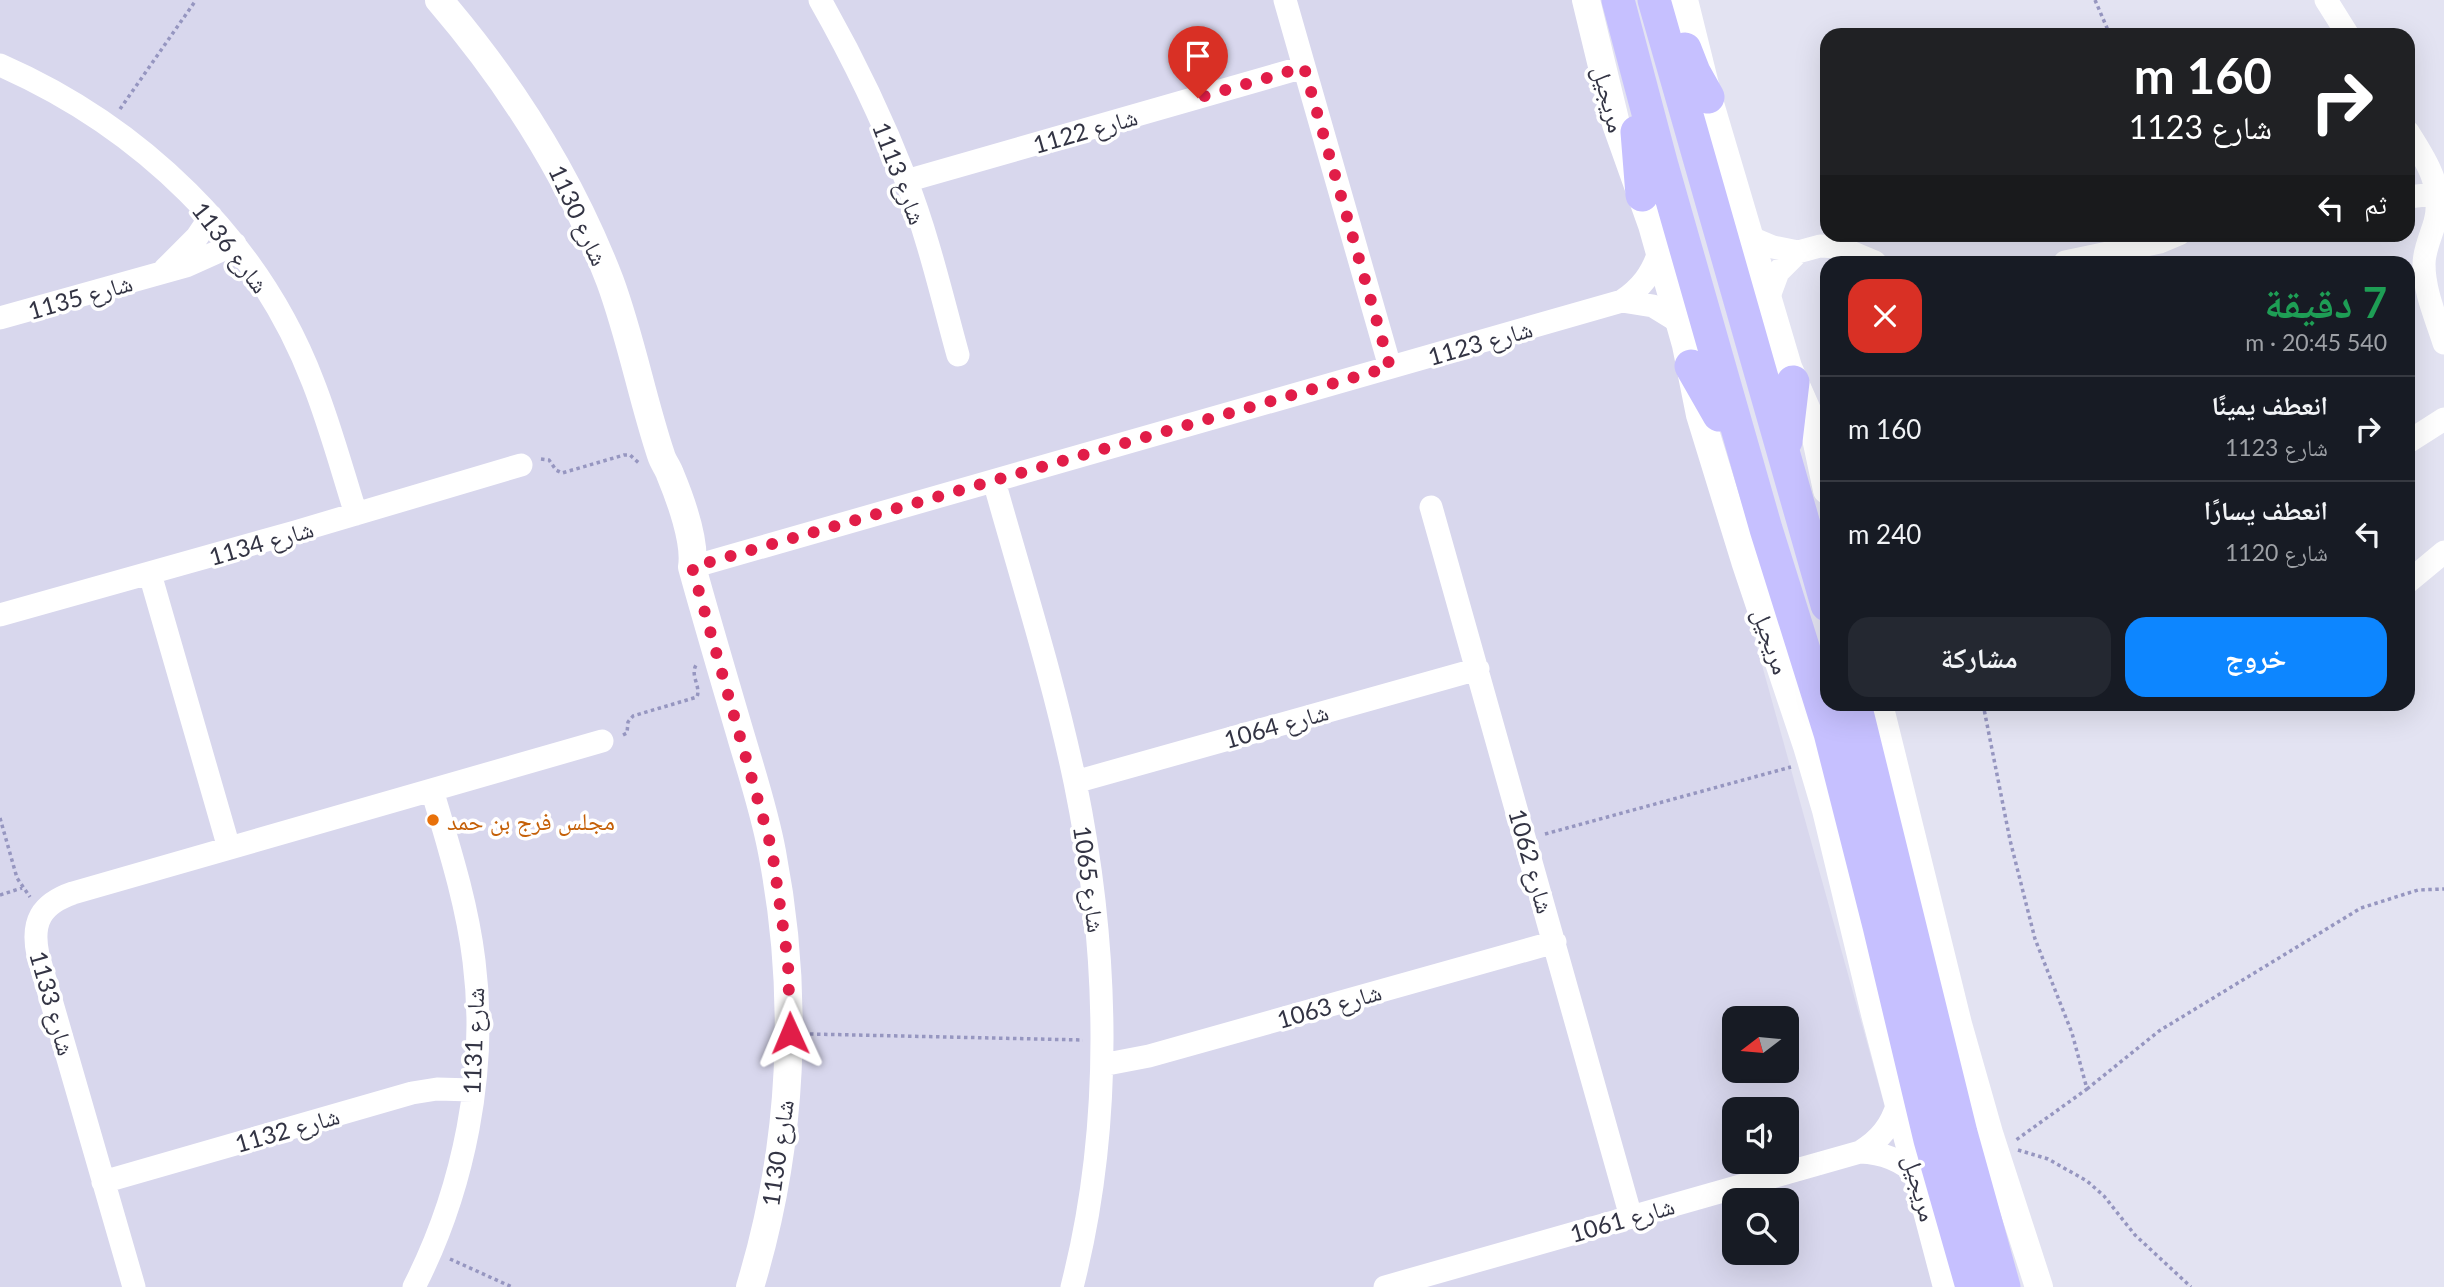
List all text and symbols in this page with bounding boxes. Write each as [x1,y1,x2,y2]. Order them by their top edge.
pin [1168,26,1228,98]
icon: arrive [1179,37,1217,75]
text: 160 m [2134,46,2272,104]
icon: right [2296,56,2387,147]
street label: مريجيل [1587,63,1632,136]
street label: شارع 1122 [1029,101,1141,161]
text: شارع 1123 [2129,107,2272,146]
street label: شارع 1113 [865,118,933,229]
street label: شارع 1130 [541,160,615,271]
text: ثم [2364,188,2387,220]
icon: left [2312,189,2350,227]
street label: شارع 1136 [185,196,276,300]
street label: شارع 1135 [24,267,136,327]
text: 7 دقيقة [2264,277,2387,327]
button: close [1848,279,1922,353]
street label: شارع 1123 [1424,313,1536,373]
text: 540 m · 20:45 [2245,328,2387,356]
text: انعطف يمينًا [2211,389,2328,421]
icon: right [2349,410,2387,448]
text: 160 m [1848,413,1921,445]
text: شارع 1123 [2225,433,2328,461]
text: انعطف يسارًا [2204,494,2328,526]
street label: شارع 1134 [205,513,317,573]
icon: left [2349,515,2387,553]
text: 240 m [1848,518,1921,550]
text: شارع 1120 [2225,538,2328,566]
street label: مريجيل [1746,604,1797,678]
button: مشاركة [1848,617,2111,697]
button: خروج [2125,617,2387,697]
street label: شارع 1064 [1220,696,1332,756]
street label: شارع 1062 [1501,805,1561,917]
place label: مجلس فرج بن حمد [447,806,615,837]
marker: مجلس فرج بن حمد [425,812,441,828]
street label: شارع 1065 [1066,824,1112,935]
street label: شارع 1133 [22,947,82,1059]
street label: شارع 1063 [1273,976,1385,1036]
street label: شارع 1131 [457,987,491,1095]
position arrow [753,996,827,1070]
north arrow [1722,1006,1799,1083]
map controls [1722,1006,1799,1265]
button: sound [1722,1097,1799,1174]
street label: شارع 1130 [755,1098,801,1209]
street label: شارع 1132 [231,1100,343,1160]
street label: مريجيل [1897,1152,1944,1225]
button: search [1722,1188,1799,1265]
street label: شارع 1061 [1566,1190,1678,1250]

